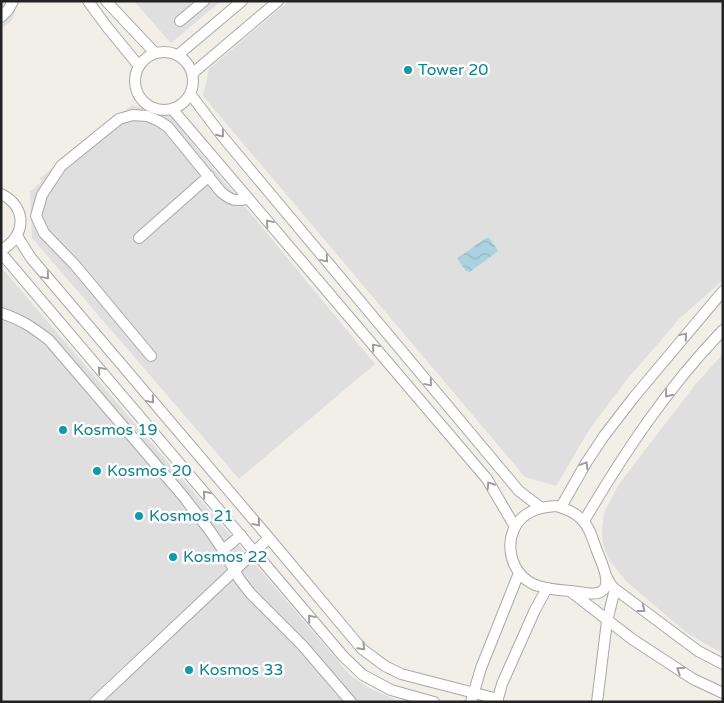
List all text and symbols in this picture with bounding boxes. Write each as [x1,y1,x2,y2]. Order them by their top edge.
place label: Tower 20 [418,60,488,80]
marker: Tower 20 [402,64,414,76]
one-way arrow [215,128,223,137]
one-way arrow [266,220,275,229]
one-way arrow [319,253,328,262]
one-way arrow [41,270,50,279]
one-way arrow [679,333,688,342]
one-way arrow [372,344,380,353]
one-way arrow [98,367,107,376]
one-way arrow [423,378,432,387]
one-way arrow [665,388,674,397]
one-way arrow [146,394,155,403]
place label: Kosmos 19 [73,420,157,440]
marker: Kosmos 19 [57,424,69,436]
place label: Kosmos 20 [107,461,191,481]
one-way arrow [578,461,588,470]
marker: Kosmos 20 [91,465,103,477]
one-way arrow [487,481,497,490]
one-way arrow [204,491,212,500]
place label: Kosmos 21 [149,506,233,526]
marker: Kosmos 21 [133,510,145,522]
one-way arrow [251,518,260,527]
place label: Kosmos 22 [183,547,267,567]
marker: Kosmos 22 [167,551,179,563]
one-way arrow [636,603,645,611]
one-way arrow [309,615,317,624]
one-way arrow [356,641,365,650]
place label: Kosmos 33 [199,660,283,680]
marker: Kosmos 33 [183,664,195,676]
one-way arrow [676,667,685,676]

